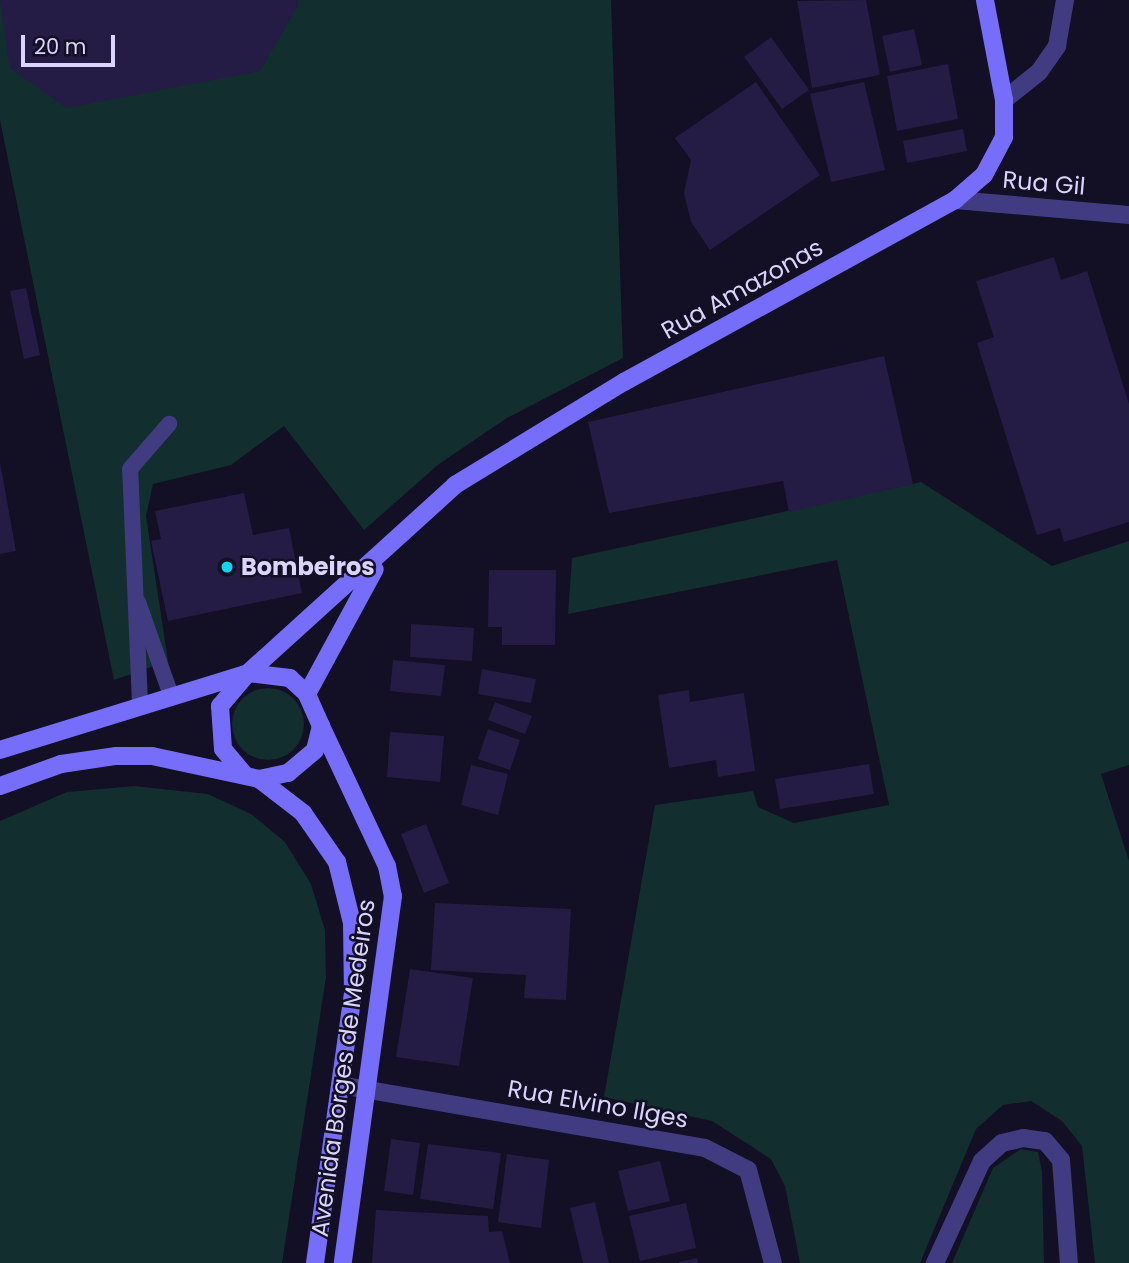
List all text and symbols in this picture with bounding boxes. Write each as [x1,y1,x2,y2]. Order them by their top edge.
scale bar [24,21,119,65]
text: 20 m [34,32,87,61]
street label: Rua Gil [1001,165,1087,201]
street label: Rua Amazonas [656,233,828,345]
place label: Bombeiros [241,553,375,581]
marker: Bombeiros [219,559,235,575]
street label: Avenida Borges de Medeiros [305,897,381,1239]
street label: Rua Elvino Ilges [506,1074,690,1134]

